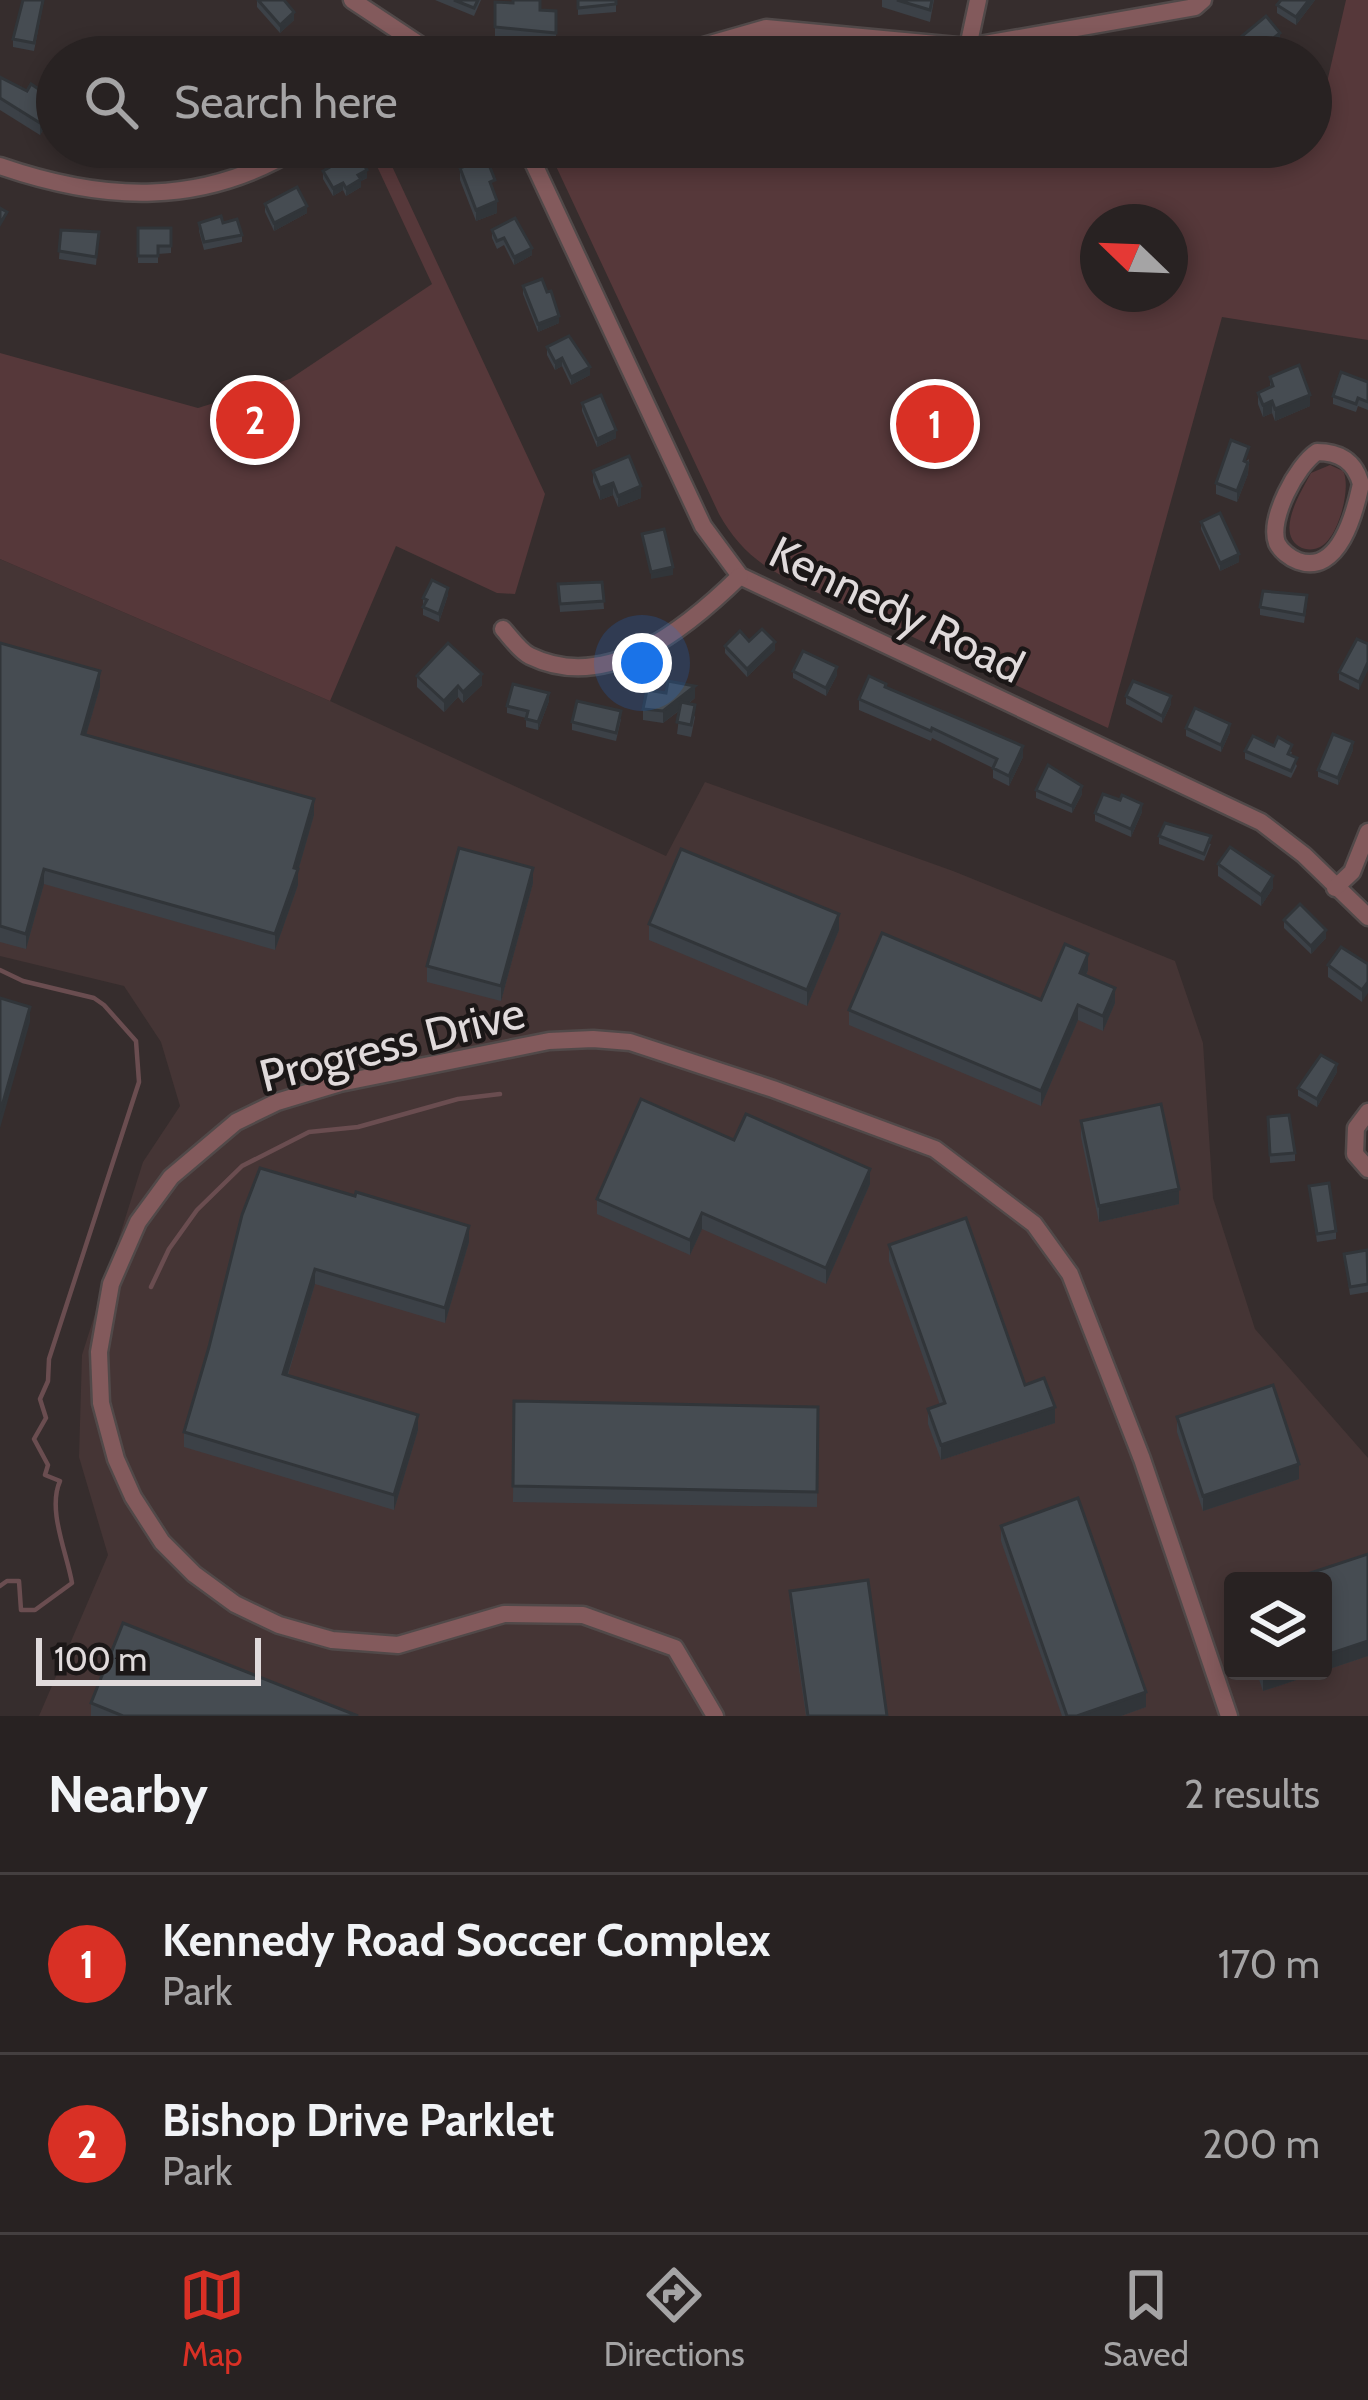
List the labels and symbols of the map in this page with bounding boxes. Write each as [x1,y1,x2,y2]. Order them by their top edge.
north arrow [1080,204,1188,312]
pin: 2 [216,375,294,465]
pin: 1 [896,379,974,469]
street label: Kennedy Road [761,524,1033,694]
your location [612,633,672,693]
street label: Progress Drive [254,985,530,1103]
scale bar [36,1632,261,1685]

